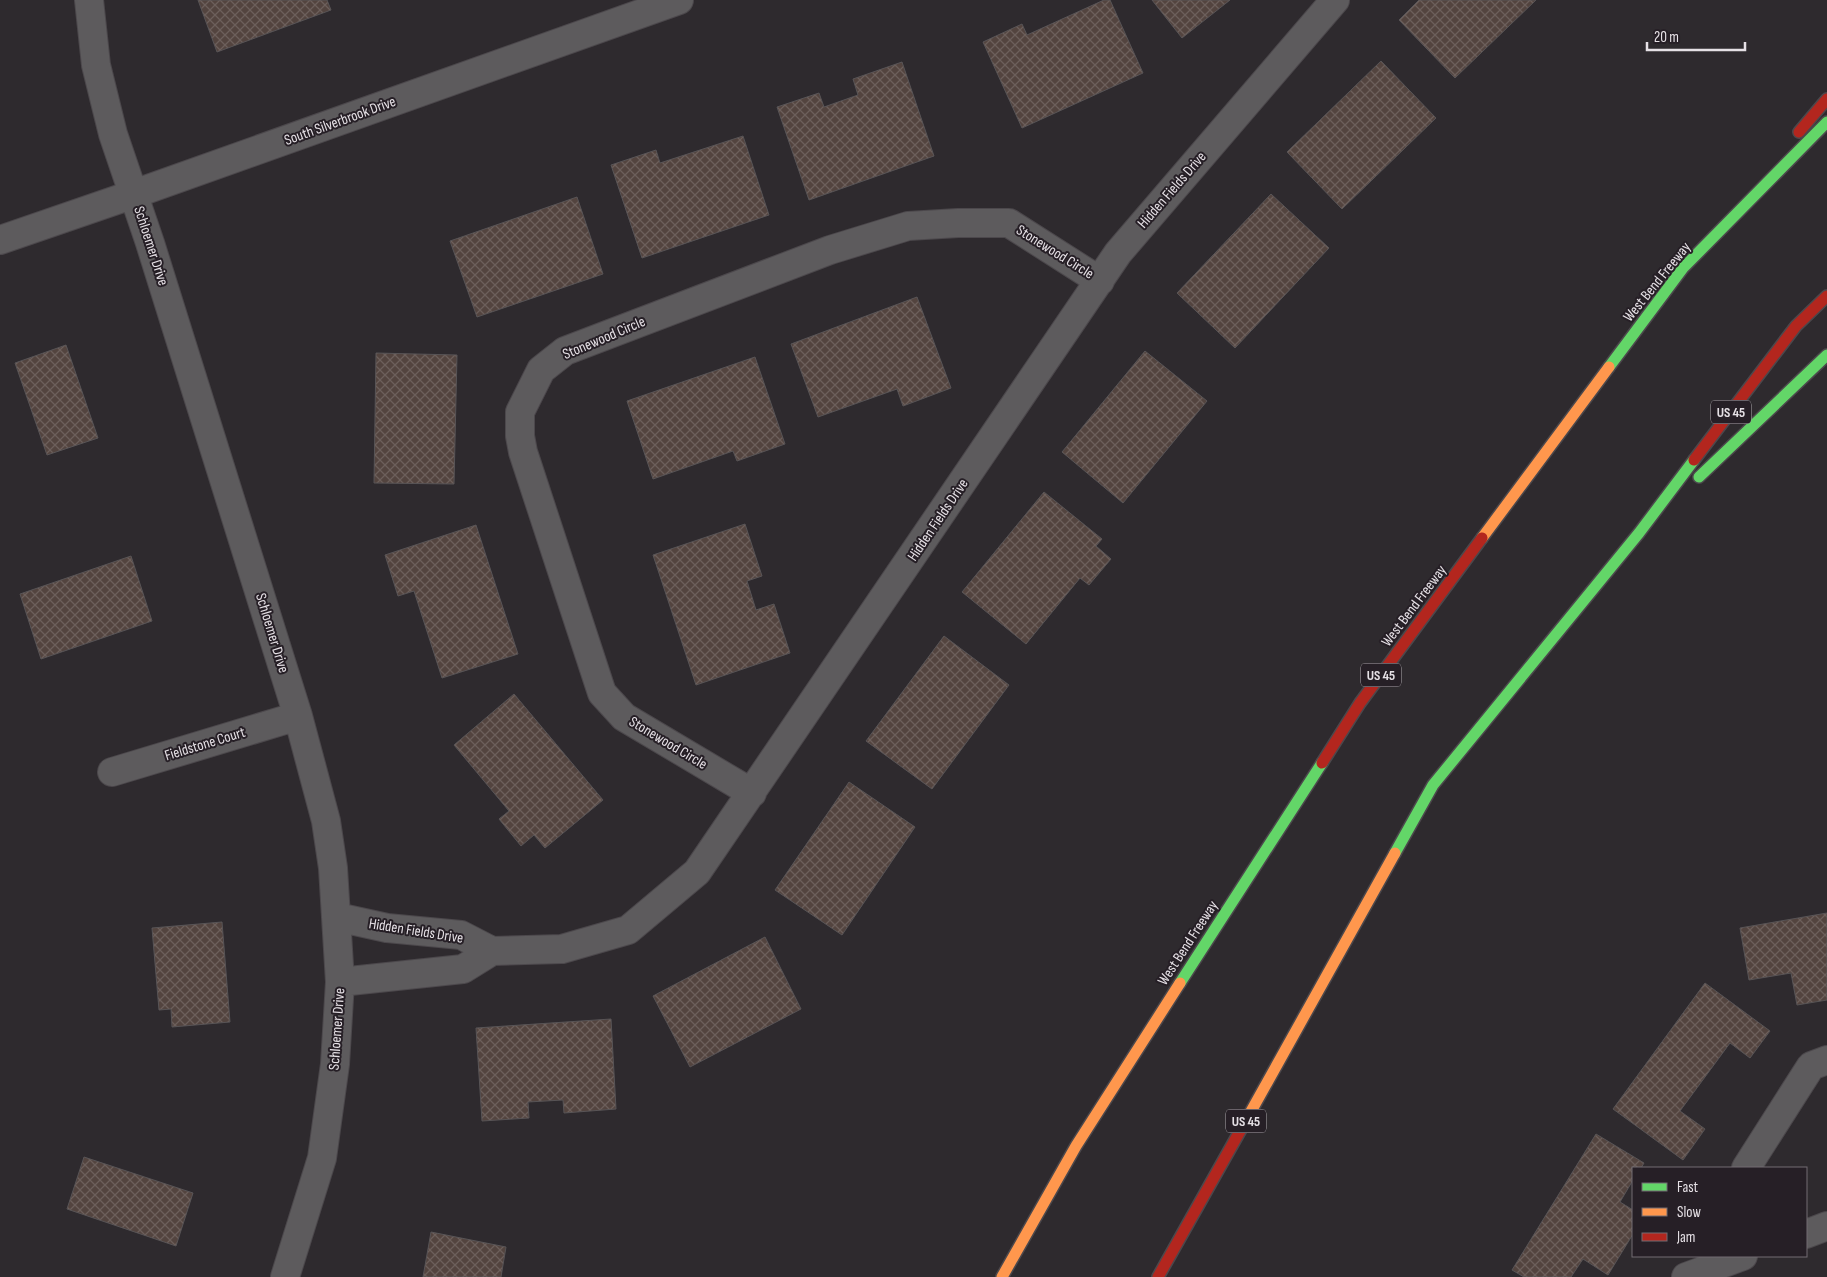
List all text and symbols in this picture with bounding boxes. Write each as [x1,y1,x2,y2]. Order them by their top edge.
scale bar [1647,20,1744,52]
text: 20 m [1654,28,1679,47]
street label: South Silverbrook Drive [282,92,398,150]
street label: Hidden Fields Drive [1134,148,1210,232]
street label: Schloemer Drive [129,204,173,288]
street label: Stonewood Circle [1013,221,1097,283]
street label: West Bend Freeway [1619,238,1695,326]
street label: Stonewood Circle [560,312,648,364]
road number: US 45 [1711,401,1751,424]
street label: Hidden Fields Drive [903,475,973,565]
street label: West Bend Freeway [1377,561,1451,650]
street label: Schloemer Drive [251,591,293,675]
road number: US 45 [1361,664,1401,686]
street label: Stonewood Circle [625,712,711,774]
street label: Fieldstone Court [162,723,248,765]
street label: West Bend Freeway [1154,897,1223,989]
street label: Hidden Fields Drive [367,914,465,948]
street label: Schloemer Drive [325,987,349,1071]
road number: US 45 [1226,1110,1266,1132]
legend [1632,1167,1807,1257]
text: Fast [1677,1178,1699,1197]
text: Slow [1677,1203,1701,1222]
text: Jam [1676,1228,1695,1247]

